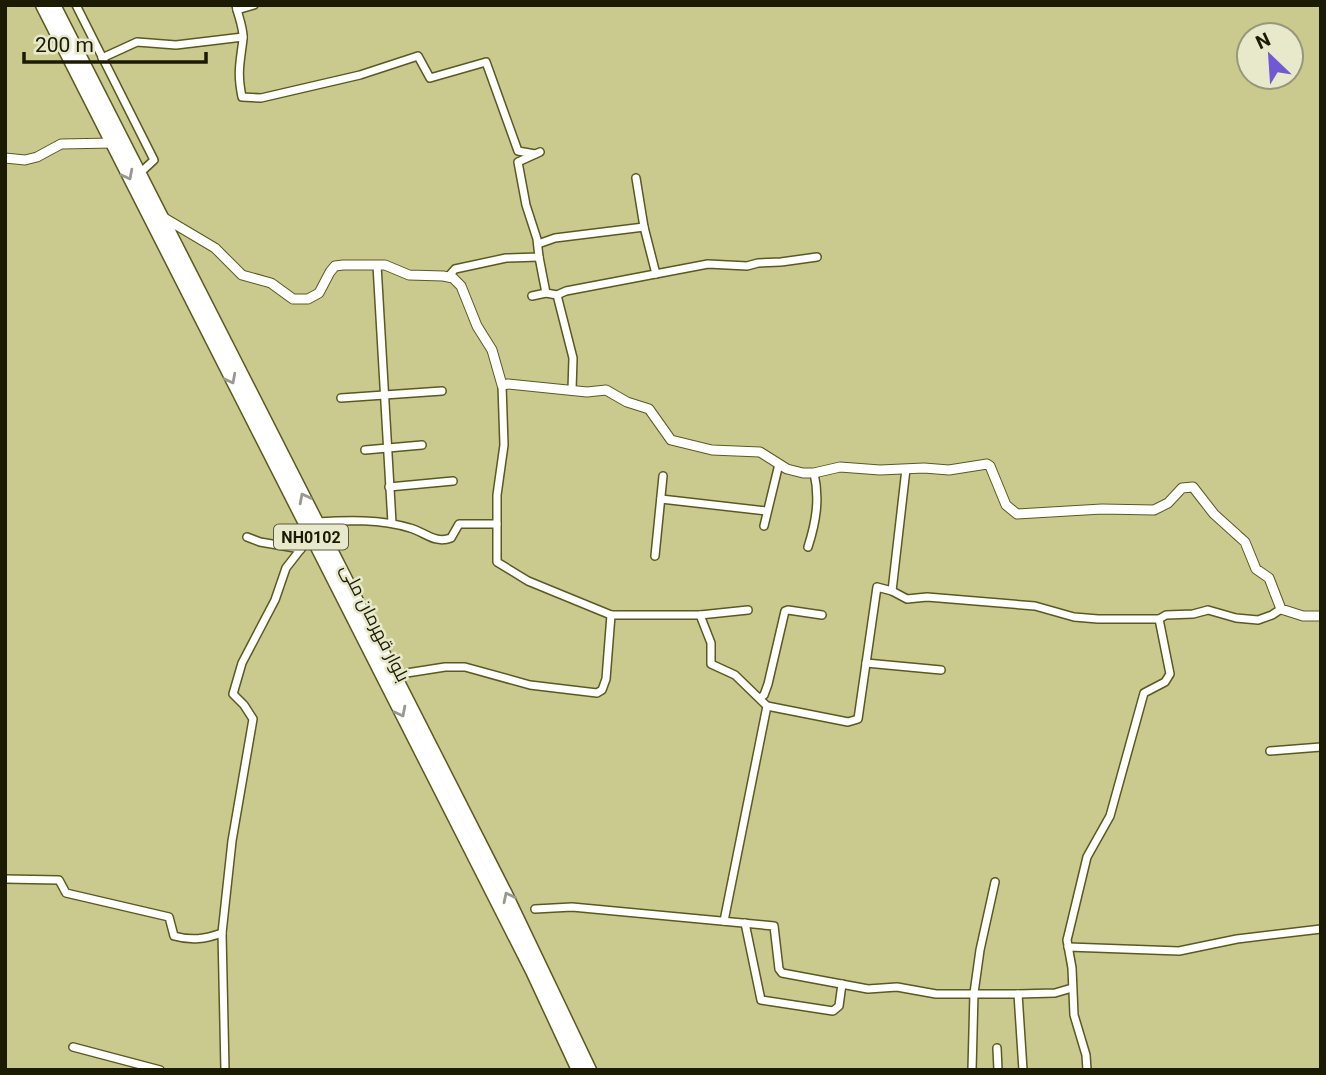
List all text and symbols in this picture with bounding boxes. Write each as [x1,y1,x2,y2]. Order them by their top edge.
scale bar [24,21,206,65]
north arrow [1235,21,1305,91]
text: N [1252,28,1274,54]
text: 200 m [35,33,94,57]
one-way arrow [120,168,134,181]
one-way arrow [222,371,236,384]
one-way arrow [299,493,313,505]
road number: NH0102 [274,524,348,550]
street label: بلوار قهرمان ملی [336,560,414,686]
one-way arrow [392,705,406,717]
one-way arrow [502,892,516,904]

